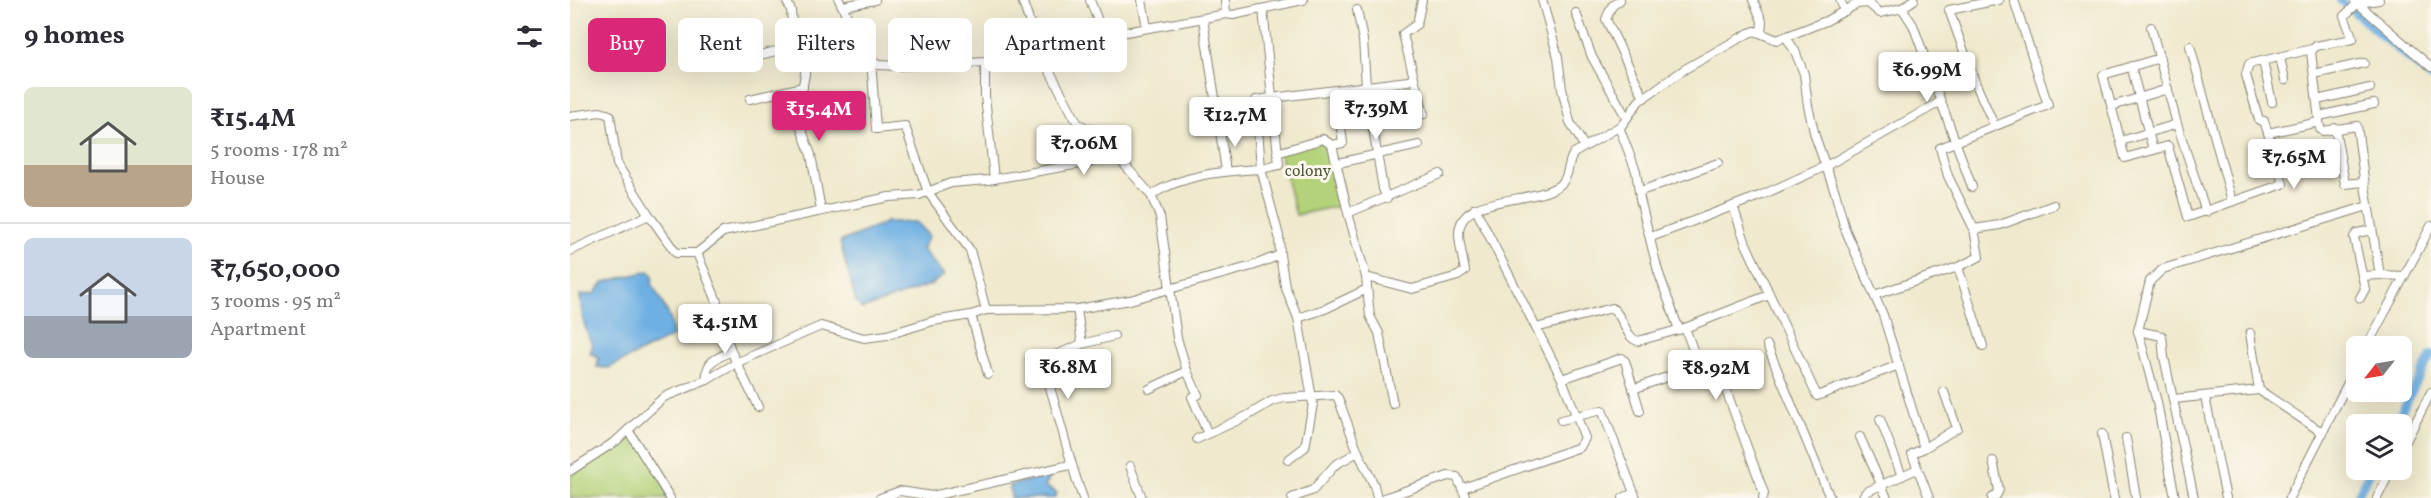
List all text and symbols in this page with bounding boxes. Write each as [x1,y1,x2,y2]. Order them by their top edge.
text: 9 homes [24,18,125,54]
chip: Buy [588,18,666,72]
chip: Rent [678,18,763,72]
chip: Filters [775,18,876,72]
chip: New [888,18,972,72]
chip: Apartment [984,18,1127,72]
icon: filters [513,20,546,53]
pin: ₹6.99M [1878,52,1976,103]
text: ₹6.99M [1892,57,1962,85]
pin: ₹7.39M [1327,90,1425,141]
pin: ₹15.4M [770,91,868,142]
text: ₹7.39M [1344,95,1408,123]
text: ₹15.4M [786,96,852,124]
pin: ₹12.7M [1186,97,1284,148]
text: ₹15.4M [210,101,296,137]
text: ₹12.7M [1203,102,1267,130]
icon: home [72,111,144,183]
pin: ₹7.06M [1035,125,1133,176]
text: ₹7.06M [1050,130,1118,158]
text: 5 rooms · 178 m² [210,137,348,165]
pin: ₹7.65M [2245,139,2343,190]
text: ₹7.65M [2262,144,2326,172]
park label: colony [1285,161,1332,183]
text: House [210,165,265,193]
text: ₹7,650,000 [210,252,340,288]
icon: home [72,262,144,334]
text: 3 rooms · 95 m² [210,288,341,316]
pin: ₹4.51M [676,304,774,355]
text: ₹4.51M [692,309,758,337]
text: Apartment [210,316,306,344]
north arrow [2346,336,2412,402]
map controls [2346,336,2412,480]
pin: ₹6.8M [1026,349,1110,400]
pin: ₹8.92M [1667,350,1765,401]
text: ₹6.8M [1039,354,1097,382]
text: ₹8.92M [1682,355,1750,383]
button: layers [2346,414,2412,480]

